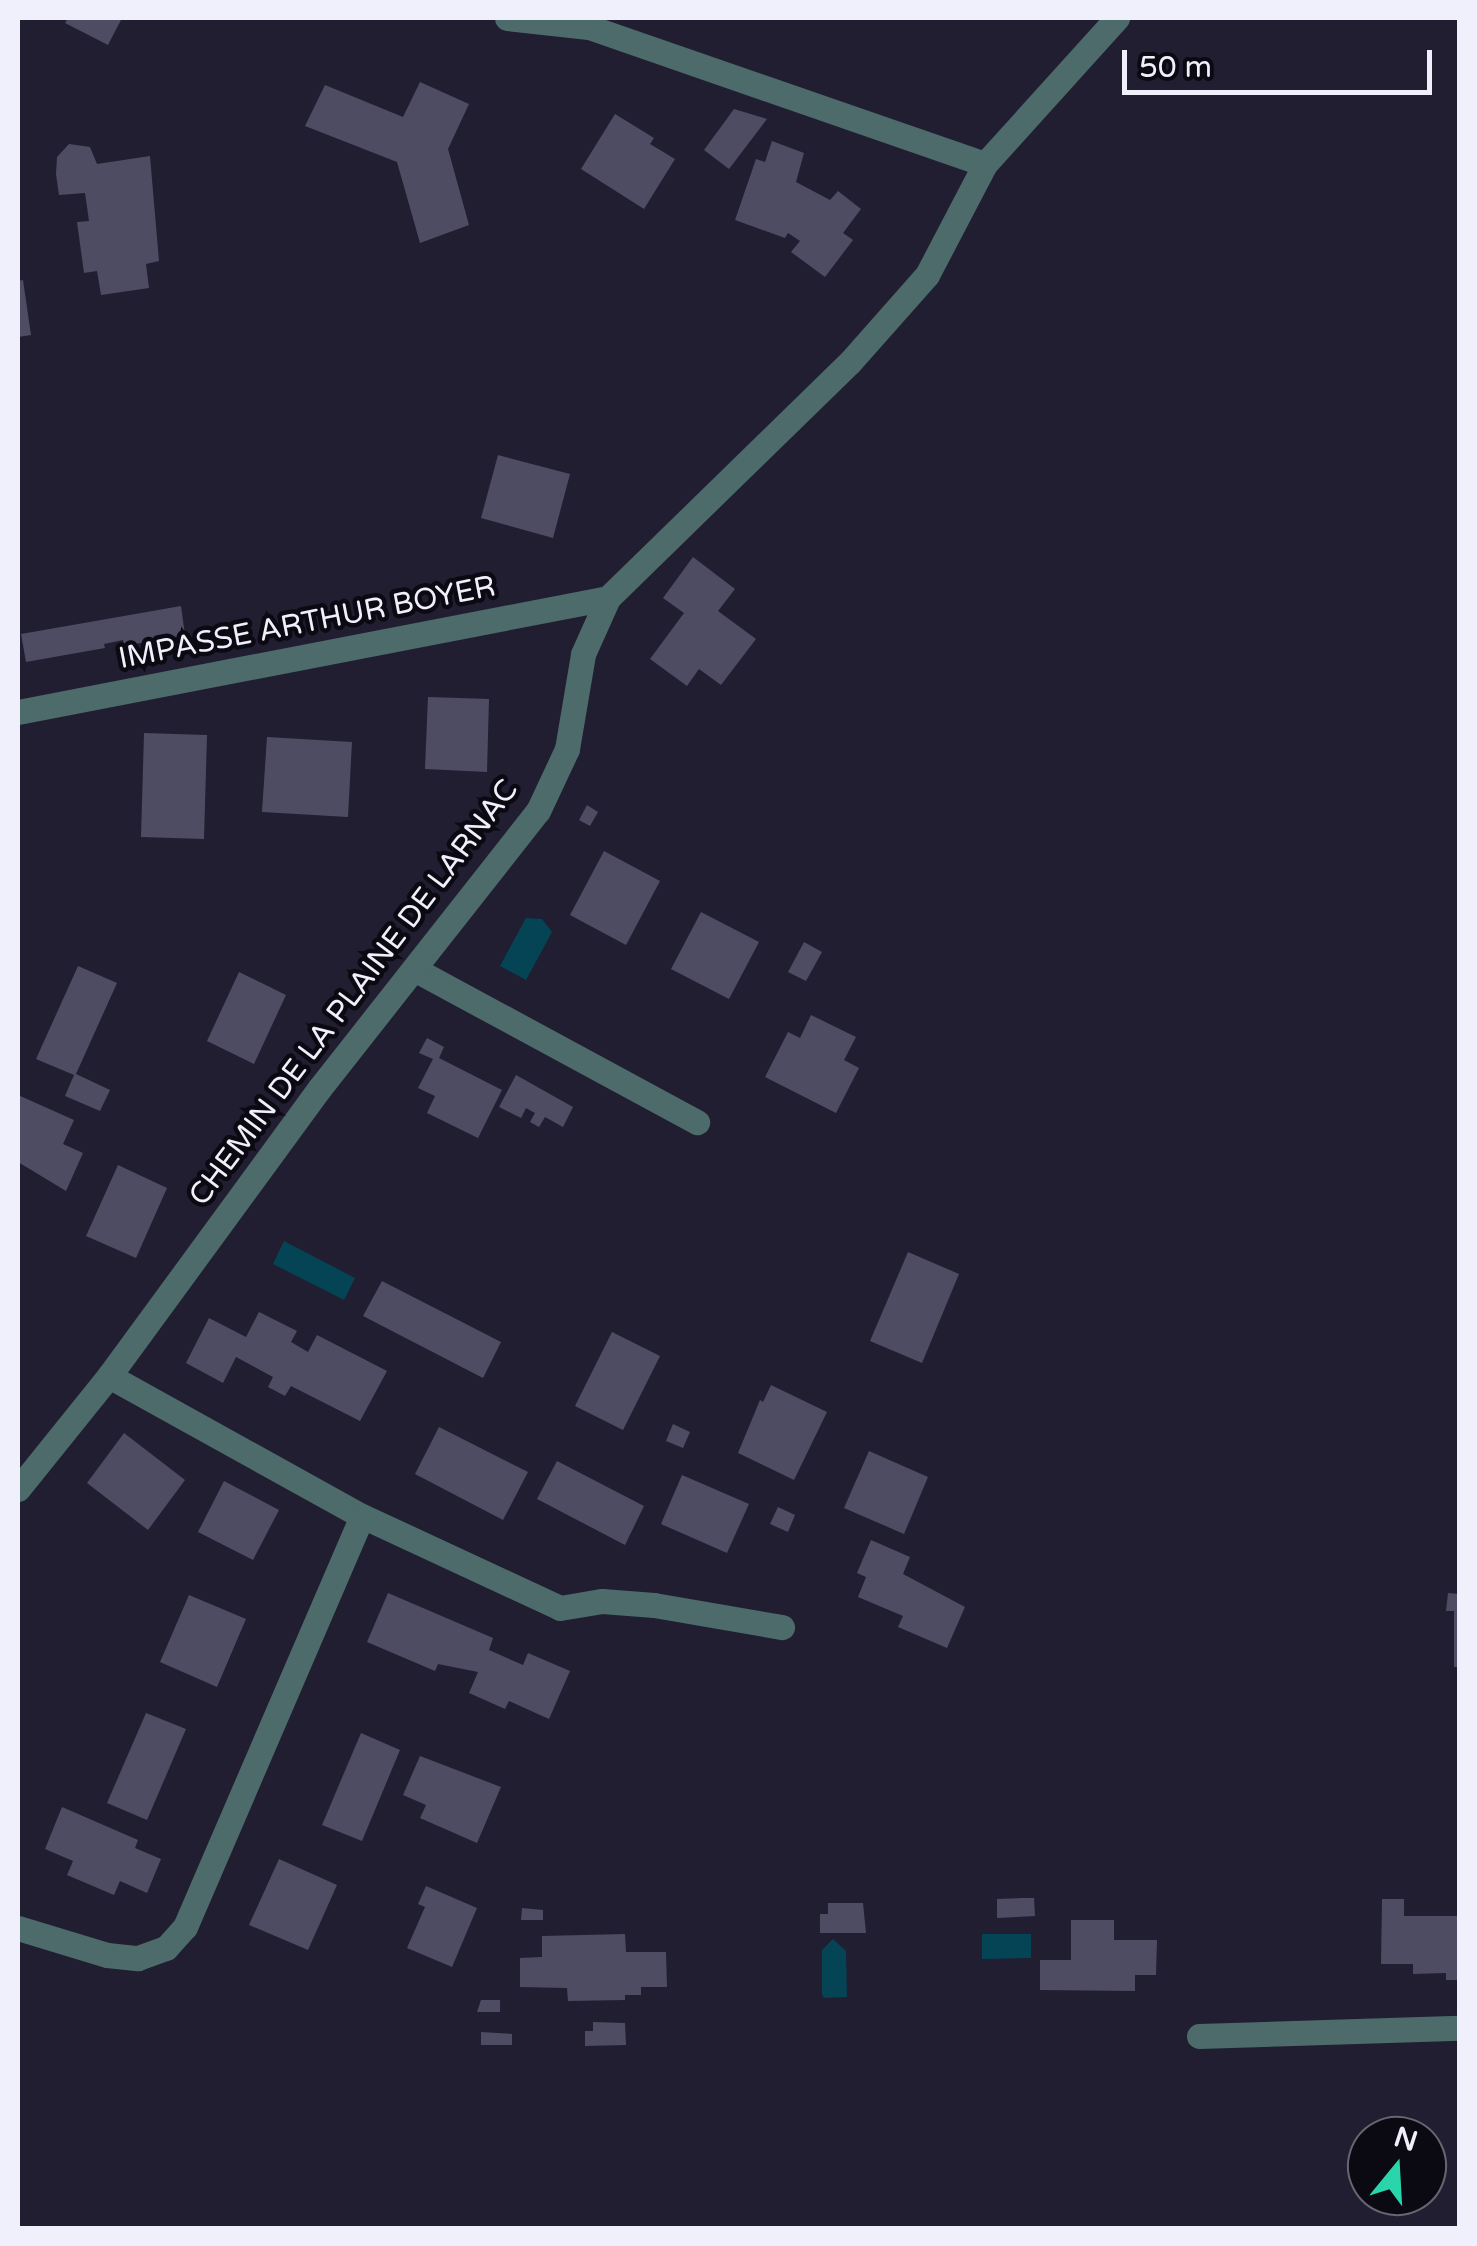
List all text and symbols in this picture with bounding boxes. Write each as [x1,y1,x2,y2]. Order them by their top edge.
scale bar [1127,30,1437,92]
text: 50 m [1139,49,1212,86]
street label: IMPASSE ARTHUR BOYER [116,569,498,677]
street label: CHEMIN DE LA PLAINE DE LARNAC [182,773,526,1213]
north arrow [1347,2116,1447,2216]
text: N [1390,2120,1422,2159]

